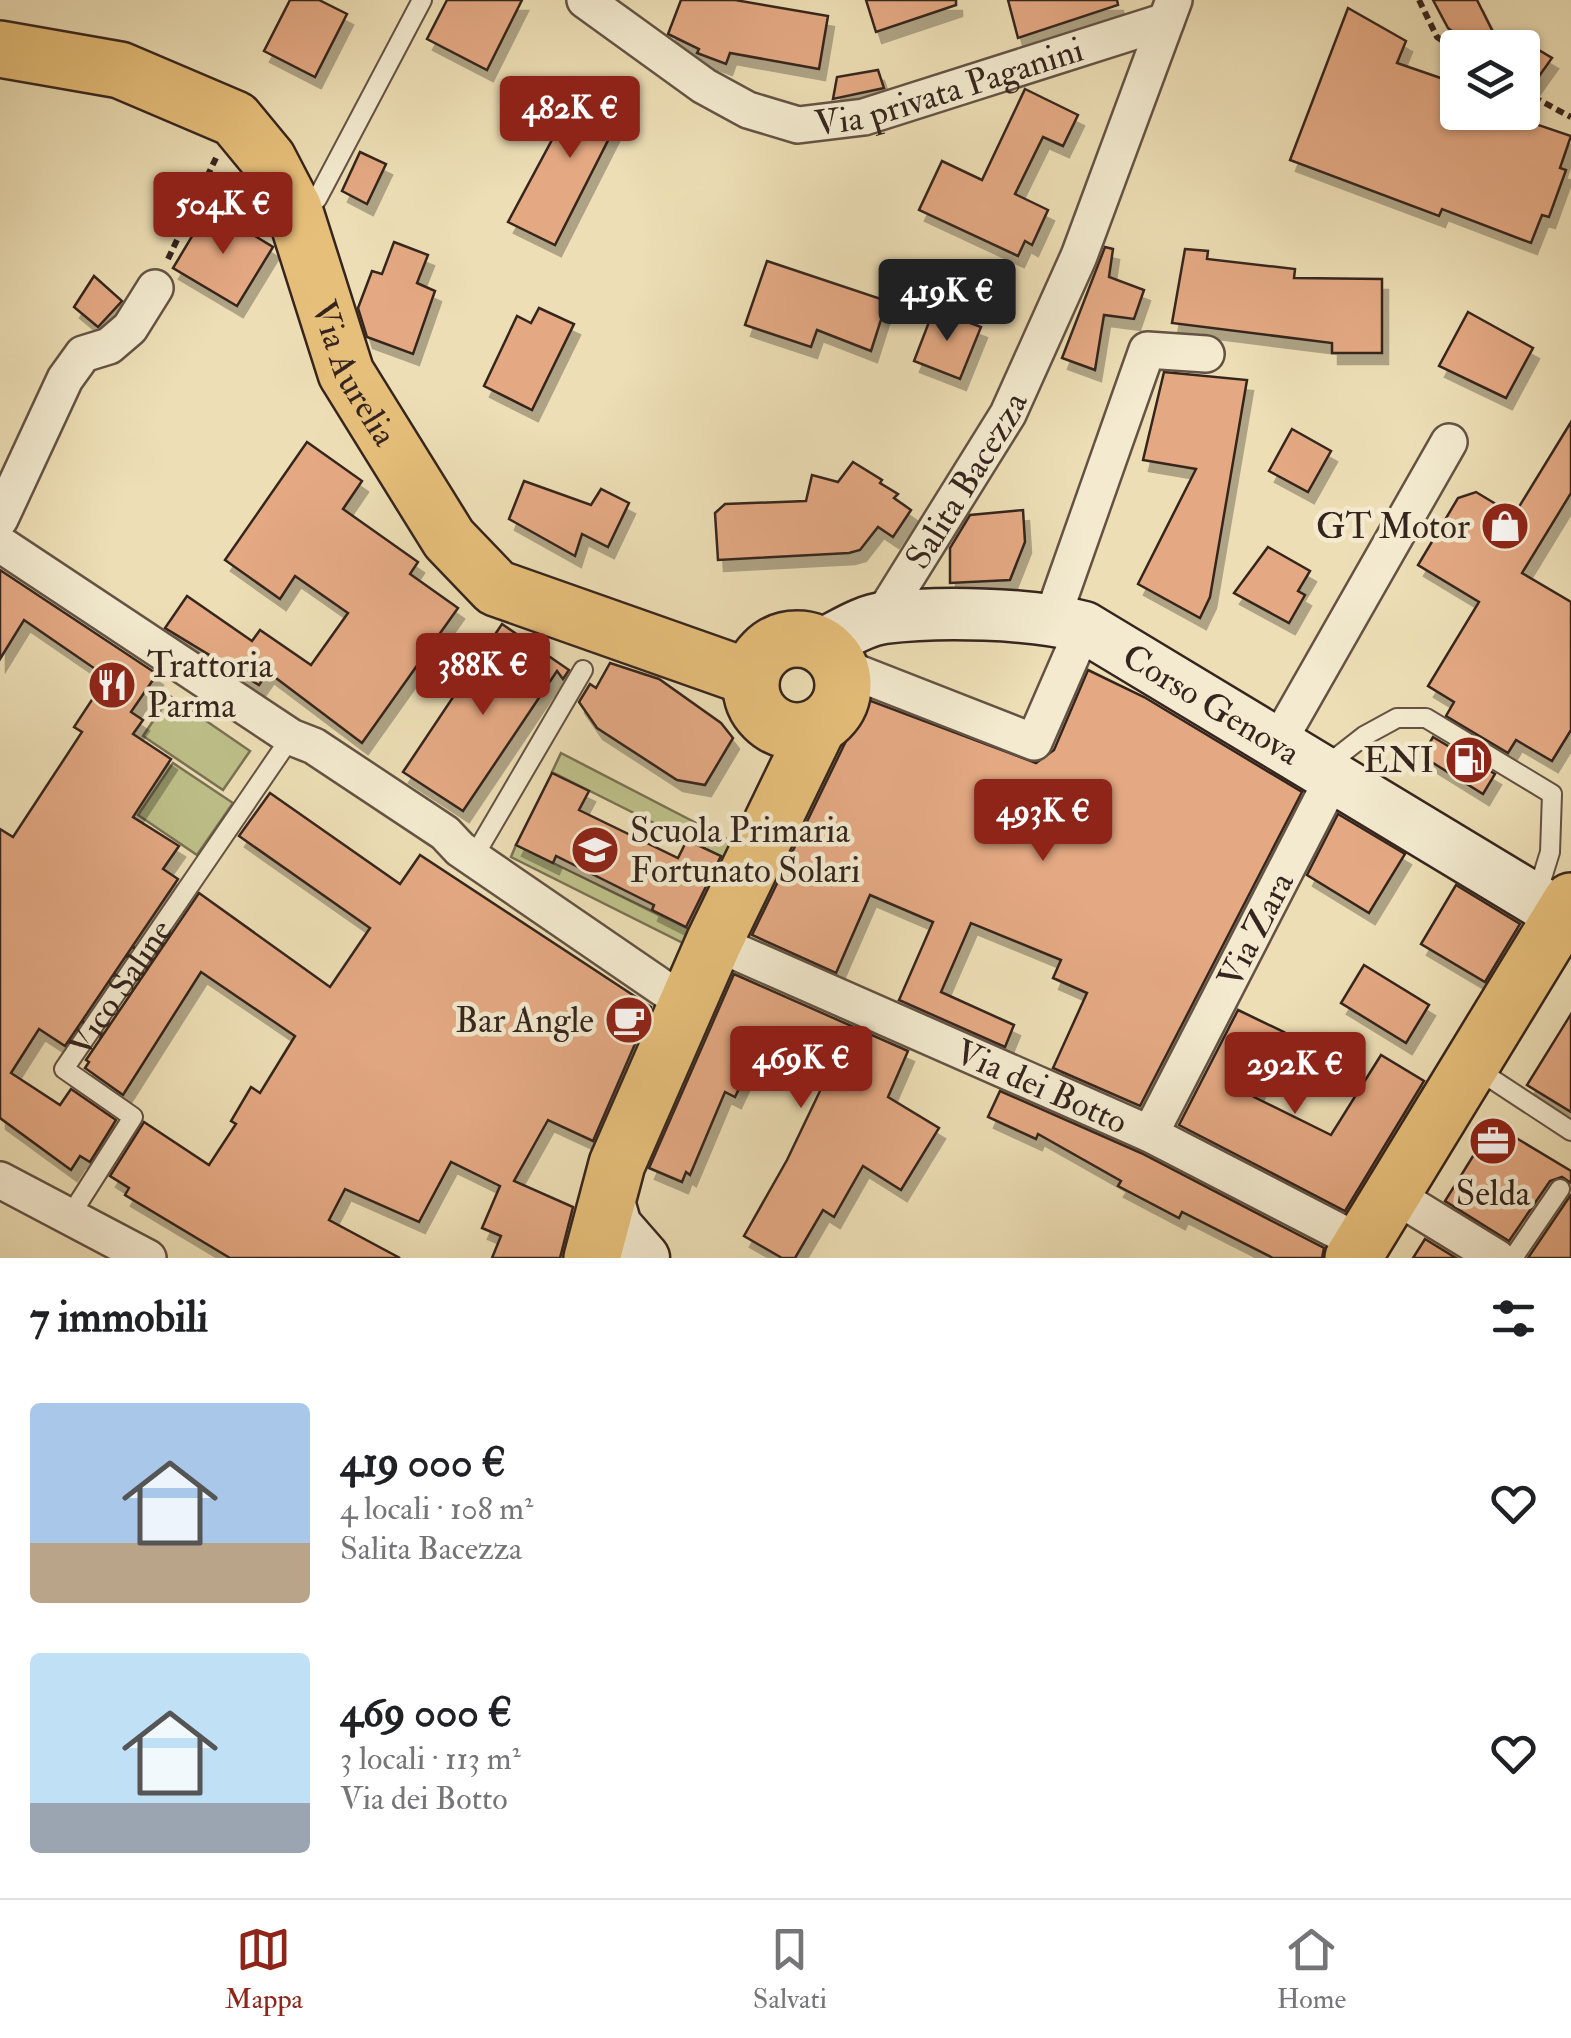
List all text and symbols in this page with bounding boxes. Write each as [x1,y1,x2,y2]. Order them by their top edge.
street label: Via privata Paganini [812,28,1089,146]
map controls [1440,30,1540,130]
button: layers [1440,30,1540,130]
pin: 482K € [489,76,651,161]
text: 482K € [522,88,618,128]
pin: 504K € [142,172,304,257]
text: 504K € [175,184,271,224]
pin: 419K € [866,259,1028,344]
text: 419K € [901,271,993,311]
street label: Via Aurelia [301,295,407,454]
street label: Salita Bacezza [896,385,1038,577]
shop icon: GT Motor [1479,500,1531,552]
place label: GT Motor [1316,505,1470,549]
pin: 388K € [402,633,564,718]
street label: Corso Genova [1114,634,1308,776]
place label: Trattoria Parma [147,644,273,728]
text: 388K € [438,645,528,685]
restaurant icon: Trattoria Parma [86,659,138,711]
fuel station icon: ENI [1443,734,1495,786]
place label: ENI [1363,739,1434,783]
pin: 493K € [962,779,1124,864]
text: 493K € [996,791,1090,831]
place label: Scuola Primaria Fortunato Solari [630,809,860,893]
school or university icon: Scuola Primaria Fortunato Solari [569,824,621,876]
street label: Via Zara [1208,864,1304,995]
street label: Vico Saline [58,911,183,1065]
cafe icon: Bar Angle [603,994,655,1046]
place label: Bar Angle [455,999,594,1043]
pin: 469K € [720,1026,882,1111]
street label: Via dei Botto [948,1030,1134,1144]
pin: 292K € [1214,1032,1376,1117]
text: 469K € [752,1038,850,1078]
text: 292K € [1247,1044,1343,1084]
office icon: Selda [1467,1115,1519,1167]
place label: Selda [1456,1172,1531,1216]
icon: filters [1486,1291,1541,1346]
text: 7 immobili [30,1292,208,1344]
text: 419 000 € [340,1437,506,1489]
icon: home [110,1443,230,1563]
icon: heart [1486,1476,1541,1531]
text: 4 locali · 108 m² [340,1489,533,1529]
text: Salita Bacezza [340,1529,522,1569]
text: 469 000 € [340,1687,512,1739]
icon: home [110,1693,230,1813]
icon: heart [1486,1726,1541,1781]
text: 3 locali · 113 m² [340,1739,521,1779]
text: Via dei Botto [340,1779,508,1819]
tab: Mappa [225,1922,303,2017]
tab: Salvati [753,1922,827,2017]
tab: Home [1277,1922,1346,2017]

